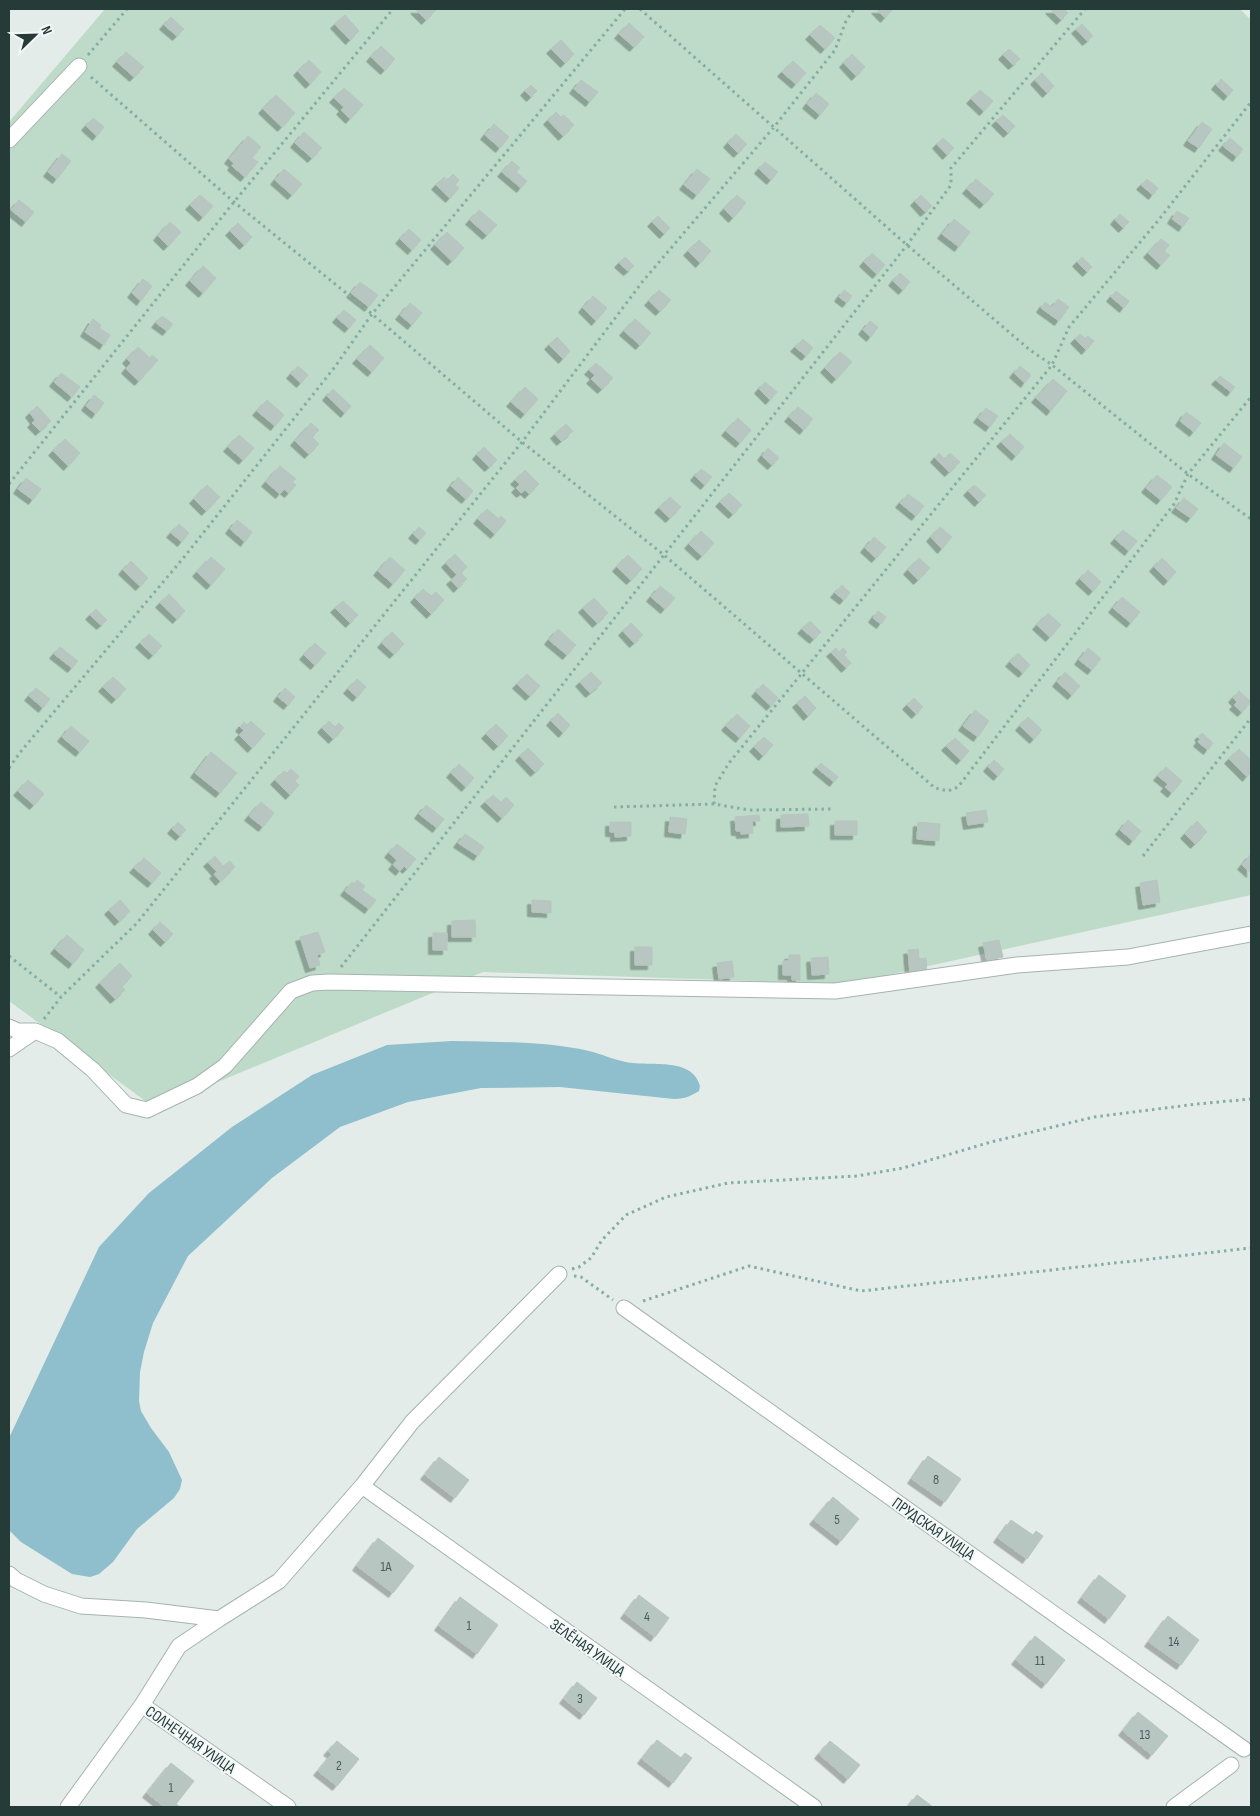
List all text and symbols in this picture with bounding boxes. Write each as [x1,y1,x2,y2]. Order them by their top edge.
north arrow [10,10,60,60]
text: N [37,23,56,37]
house number: 8 [933,1471,939,1488]
street label: ПРУДСКАЯ УЛИЦА [888,1494,978,1565]
house number: 5 [834,1511,840,1528]
house number: 1А [380,1558,393,1575]
house number: 4 [644,1608,650,1625]
street label: ЗЕЛЁНАЯ УЛИЦА [546,1615,629,1681]
house number: 1 [467,1617,472,1634]
house number: 14 [1169,1633,1180,1650]
house number: 11 [1035,1652,1045,1669]
house number: 3 [577,1690,583,1707]
street label: СОЛНЕЧНАЯ УЛИЦА [141,1702,239,1778]
house number: 13 [1140,1726,1151,1743]
house number: 2 [336,1757,342,1774]
house number: 1 [169,1779,174,1796]

